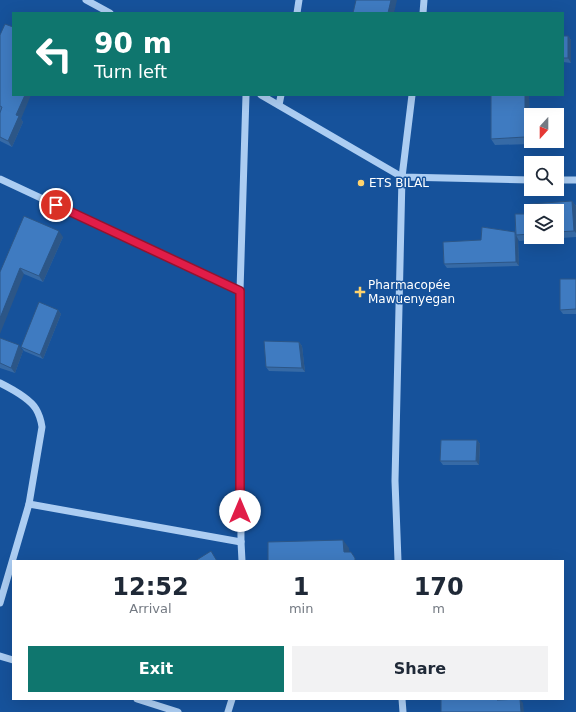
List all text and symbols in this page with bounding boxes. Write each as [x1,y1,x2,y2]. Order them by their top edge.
text: 90 m [94,27,172,60]
icon: left [28,28,80,80]
text: Turn left [94,61,167,82]
north arrow [524,108,564,148]
map controls [524,108,564,244]
button: search [524,156,564,196]
place label: ETS BILAL [369,176,429,190]
marker: ETS BILAL [356,178,366,188]
pin [39,188,73,222]
icon: arrive [45,194,67,216]
button: layers [524,204,564,244]
place label: Pharmacopée Mawuenyegan [368,278,455,306]
marker: Pharmacopée Mawuenyegan [355,287,365,297]
position arrow [219,490,261,532]
text: 12:52 [112,573,189,601]
text: 1 [293,573,309,601]
text: 170 [414,573,464,601]
text: Arrival [129,601,172,616]
text: min [289,601,313,616]
text: m [432,601,445,616]
button: Exit [28,646,284,692]
button: Share [292,646,548,692]

